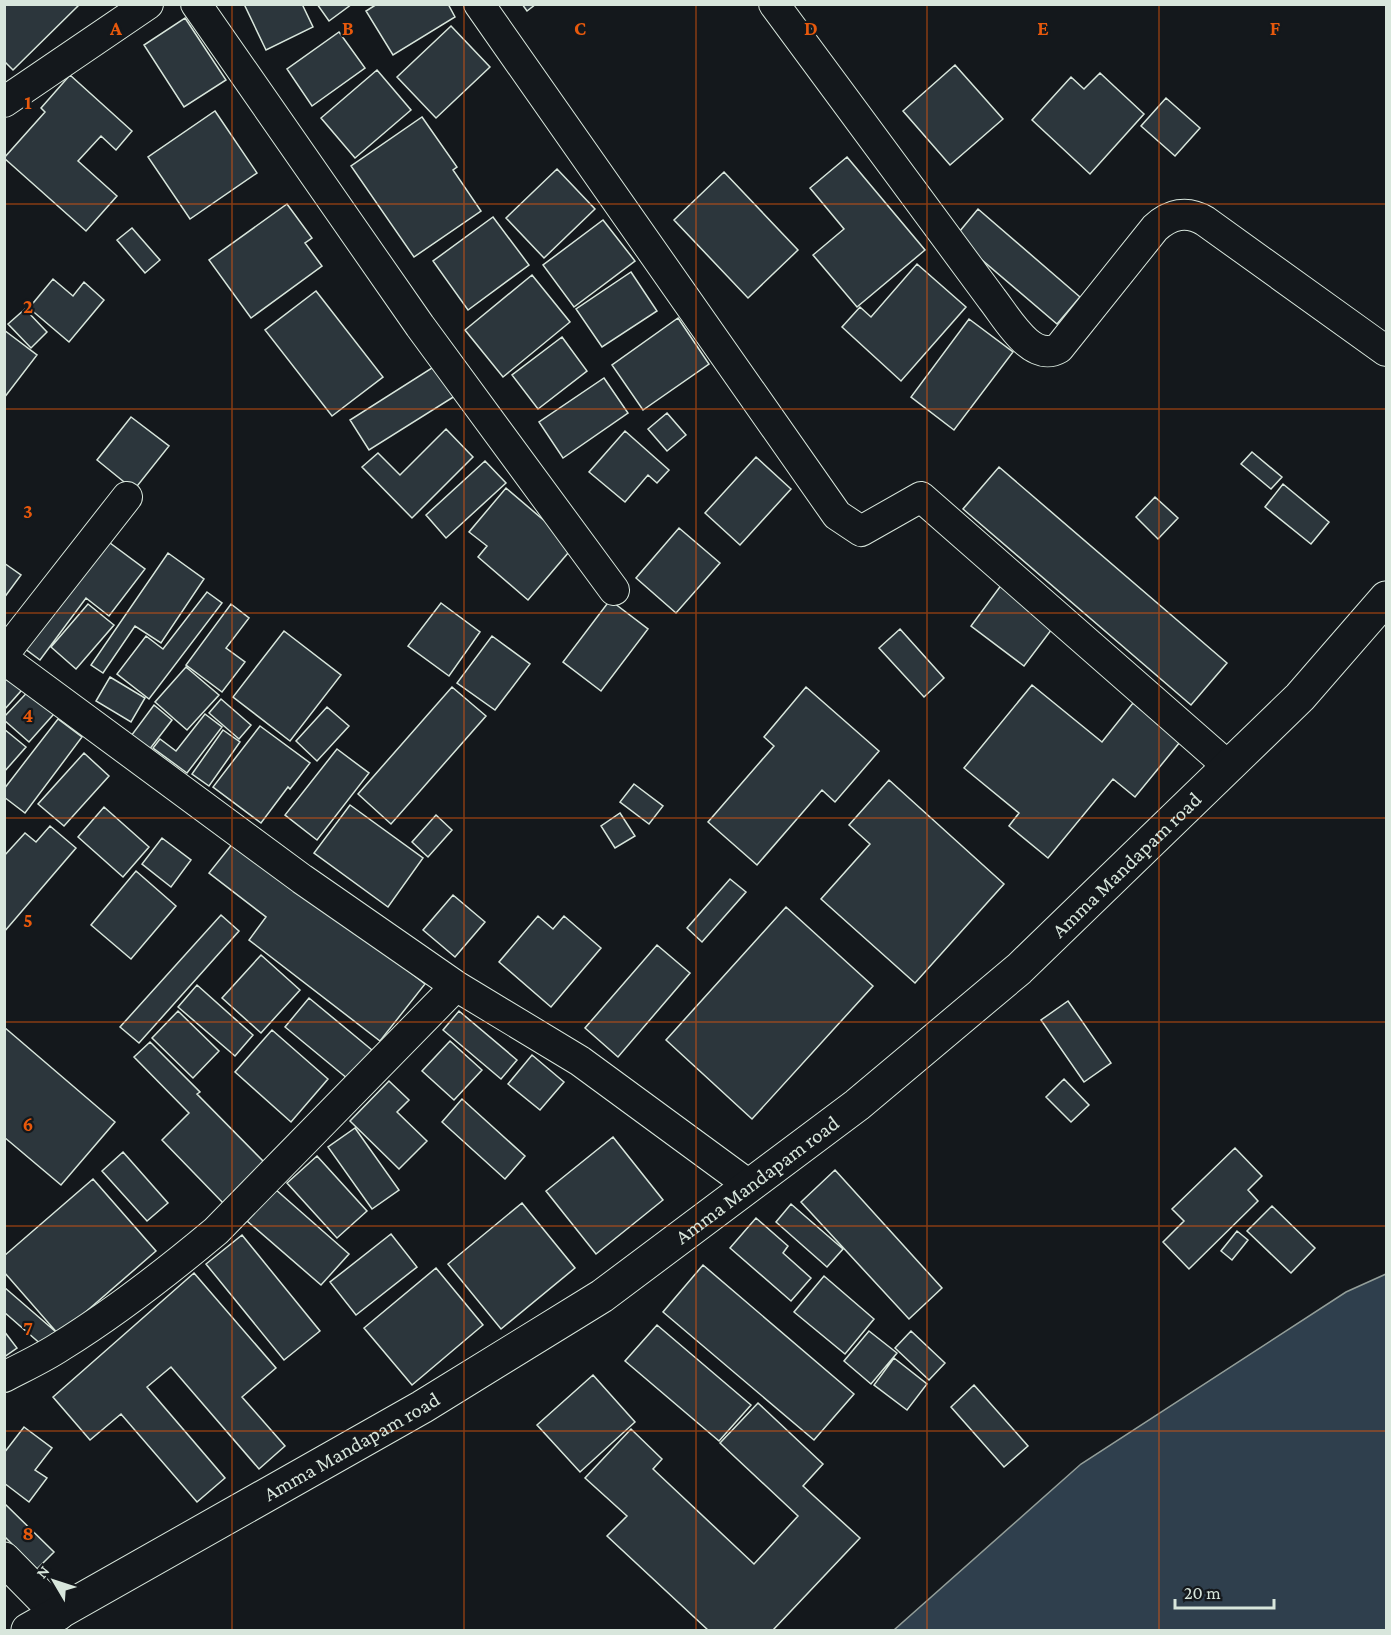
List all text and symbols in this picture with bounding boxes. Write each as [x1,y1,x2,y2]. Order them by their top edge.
text: A [109,17,123,39]
text: B [342,17,354,39]
text: C [574,17,586,39]
text: D [804,17,818,39]
text: E [1037,17,1049,39]
text: F [1270,17,1281,39]
text: 1 [24,91,32,113]
text: 2 [23,295,33,317]
text: 3 [23,500,33,522]
text: 4 [23,704,34,726]
street label: Amma Mandapam road [1047,787,1206,943]
text: 5 [23,909,33,931]
street label: Amma Mandapam road [670,1111,844,1249]
text: 6 [23,1113,33,1135]
text: 7 [23,1317,33,1339]
street label: Amma Mandapam road [259,1387,444,1506]
text: 8 [22,1522,34,1544]
north arrow [24,1551,84,1611]
text: N [33,1562,53,1581]
scale bar [1175,1572,1274,1610]
text: 20 m [1184,1583,1221,1603]

